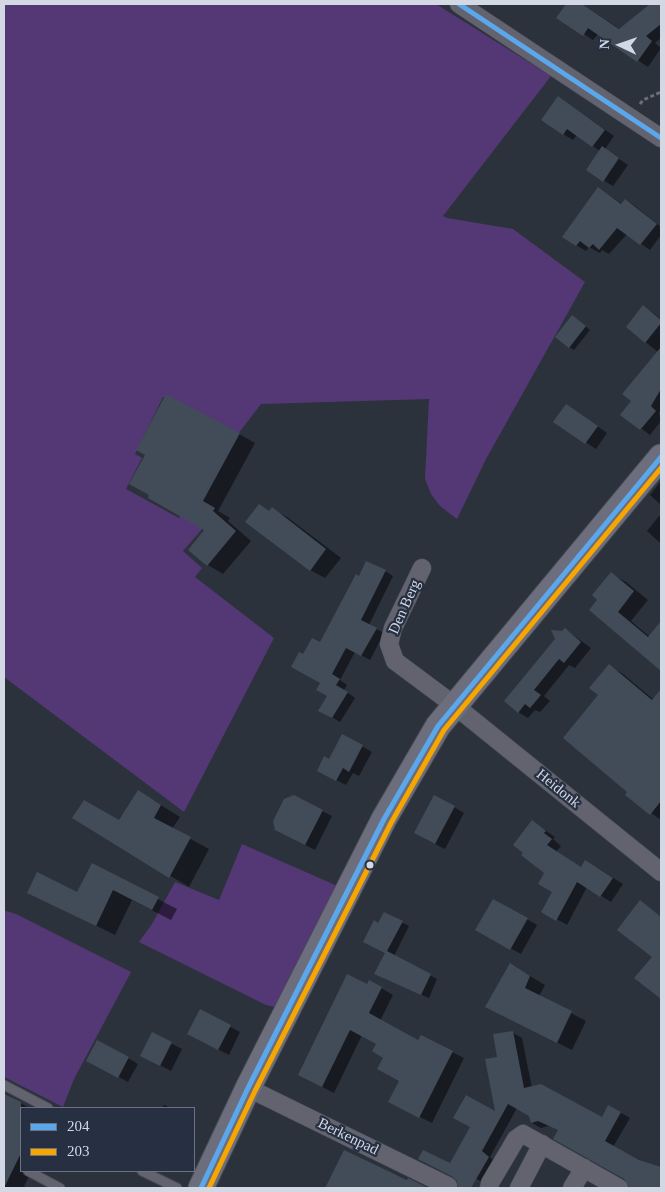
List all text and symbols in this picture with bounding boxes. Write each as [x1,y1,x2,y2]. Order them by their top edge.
north arrow [595,20,645,70]
text: N [597,39,612,50]
street label: Den Berg [385,577,425,637]
street label: Heidonk [532,766,584,812]
unlabelled marker [365,860,375,870]
legend [20,1107,195,1172]
street label: Berkenpad [315,1115,381,1159]
text: 204 [67,1118,90,1134]
text: 203 [67,1143,90,1159]

